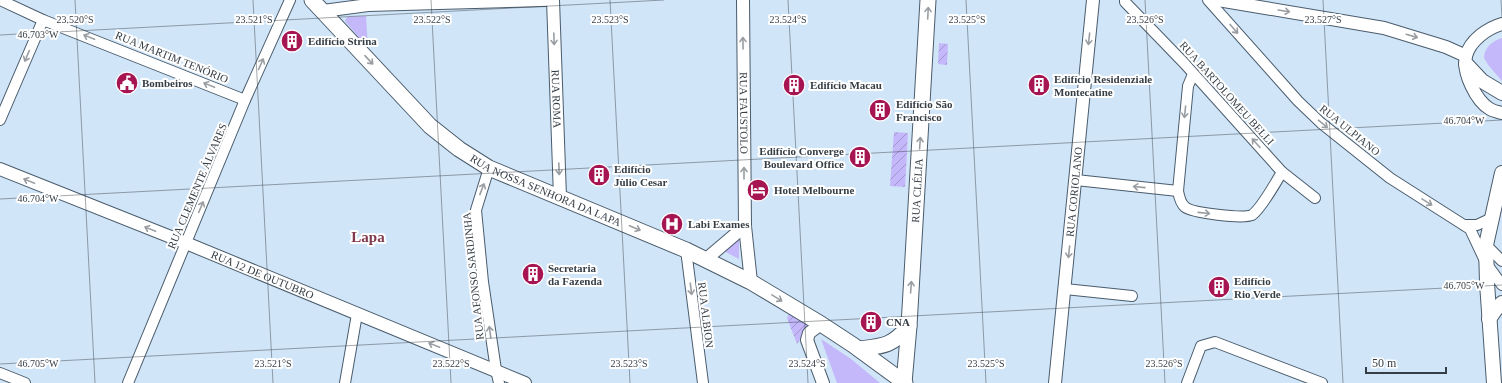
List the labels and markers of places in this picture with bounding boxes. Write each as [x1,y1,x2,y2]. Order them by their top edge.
building icon: Edifício Strina [279,28,305,54]
place label: Edifício Strina [308,35,377,47]
public building icon: Bombeiros [114,70,140,96]
building icon: Edifício Macau [781,72,807,98]
building icon: Edifício Residenziale Montecatine [1026,72,1052,98]
place label: Edifício Residenziale Montecatine [1054,73,1152,98]
place label: Bombeiros [142,77,193,89]
place label: Edifício Macau [810,79,882,91]
building icon: Edifício São Francisco [867,97,893,123]
place label: Edifício São Francisco [896,98,953,123]
building icon: Edifício Converge Boulevard Office [847,144,873,170]
place label: Edifício Converge Boulevard Office [759,145,844,170]
building icon: Edifício Jùlio Cesar [586,162,612,188]
place label: Edifício Jùlio Cesar [614,163,668,188]
hotel icon: Hotel Melbourne [745,177,771,203]
place label: Hotel Melbourne [774,184,854,196]
hospital icon: Labi Exames [659,211,685,237]
place label: Labi Exames [688,218,750,230]
building icon: Secretaria da Fazenda [520,261,546,287]
place label: Secretaria da Fazenda [548,262,603,287]
building icon: Edifício Rio Verde [1206,274,1232,300]
place label: Edifício Rio Verde [1234,275,1281,300]
building icon: CNA [858,309,884,335]
place label: CNA [886,316,910,328]

